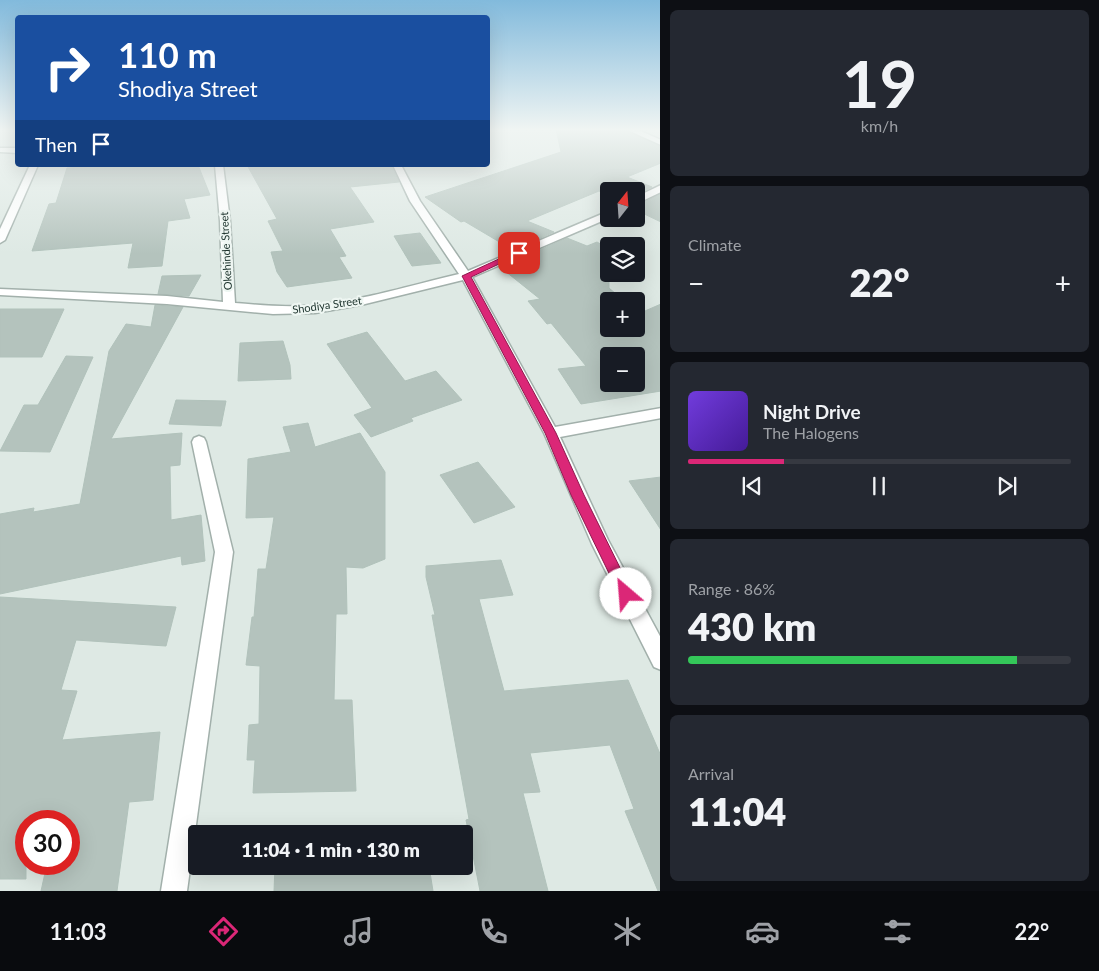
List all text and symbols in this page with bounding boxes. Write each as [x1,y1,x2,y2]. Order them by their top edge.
text: 110 m [118,33,217,75]
icon: right [35,35,100,100]
text: 19 [842,44,917,122]
text: Shodiya Street [118,75,258,102]
text: km/h [861,116,898,135]
icon: arrive [87,130,115,158]
text: Then [35,133,77,156]
north arrow [600,182,645,228]
map controls [600,182,645,392]
street label: Okehinde Street [217,211,234,291]
pin [498,232,540,274]
text: Climate [688,235,741,254]
button: layers [600,237,645,282]
icon: arrive [505,239,533,267]
text: 22° [850,259,909,305]
text: − [688,266,704,300]
text: + [1055,266,1071,300]
button: + [600,292,645,337]
street label: Shodiya Street [291,293,362,316]
button: − [600,347,645,392]
text: Night Drive [763,400,861,423]
text: The Halogens [763,423,859,442]
icon: previous [738,472,766,500]
icon: pause [865,472,893,500]
icon: next [993,472,1021,500]
position arrow [599,567,651,619]
text: Range · 86% [688,579,775,598]
text: 430 km [688,603,816,649]
text: Arrival [688,764,734,783]
text: 11:04 [688,788,786,834]
speed limit sign: 30 [15,810,80,875]
text: 11:04 · 1 min · 130 m [241,838,420,861]
icon: directions [206,914,241,949]
icon: music [341,914,376,949]
icon: phone [476,914,511,949]
icon: climate [610,914,645,949]
icon: car [745,914,780,949]
icon: filters [880,914,915,949]
text: 11:03 [50,918,107,945]
text: 22° [1014,918,1049,945]

